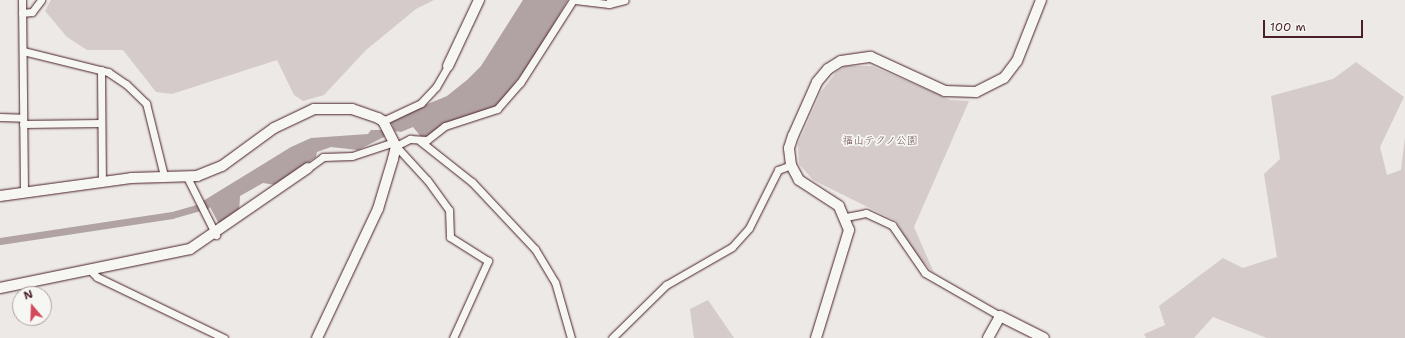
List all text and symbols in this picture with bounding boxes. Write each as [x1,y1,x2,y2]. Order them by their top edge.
scale bar [1265,12,1365,38]
text: 100 m [1270,19,1306,35]
park label: 福山テクノ公園 [842,134,918,148]
north arrow [12,286,52,326]
text: N [22,287,35,304]

